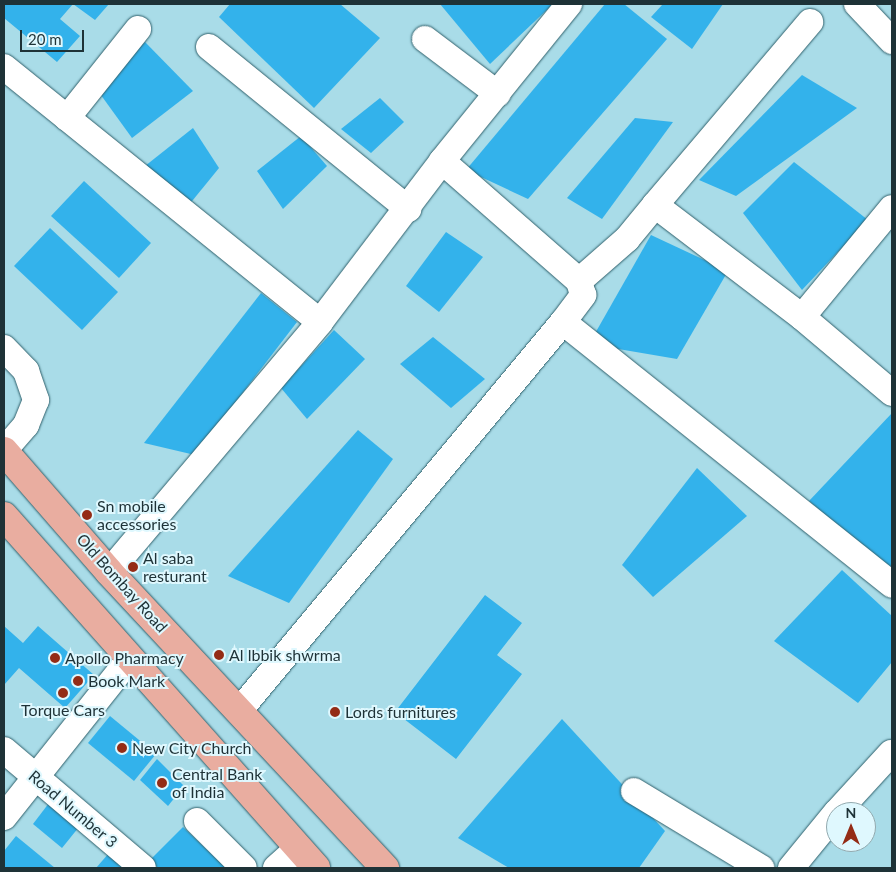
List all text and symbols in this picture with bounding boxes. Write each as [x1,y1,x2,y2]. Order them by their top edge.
scale bar [22,20,86,52]
text: 20 m [28,30,62,48]
place label: Sn mobile accessories [97,496,176,534]
marker: Sn mobile accessories [81,509,93,521]
street label: Old Bombay Road [73,530,171,636]
place label: Al saba resturant [143,548,207,586]
marker: Al saba resturant [127,561,139,573]
place label: Al lbbik shwrma [229,645,341,665]
place label: Apollo Pharmacy [65,648,184,668]
marker: Al lbbik shwrma [213,649,225,661]
marker: Apollo Pharmacy [49,652,61,664]
place label: Book Mark [88,671,165,691]
marker: Book Mark [72,675,84,687]
marker: Torque Cars [57,687,69,699]
place label: Torque Cars [21,700,105,720]
place label: Lords furnitures [345,702,456,722]
marker: Lords furnitures [329,706,341,718]
place label: New City Church [132,738,252,758]
marker: New City Church [116,742,128,754]
place label: Central Bank of India [172,764,262,802]
street label: Road Number 3 [25,766,121,852]
marker: Central Bank of India [156,777,168,789]
north arrow [826,802,876,852]
text: N [846,804,856,821]

